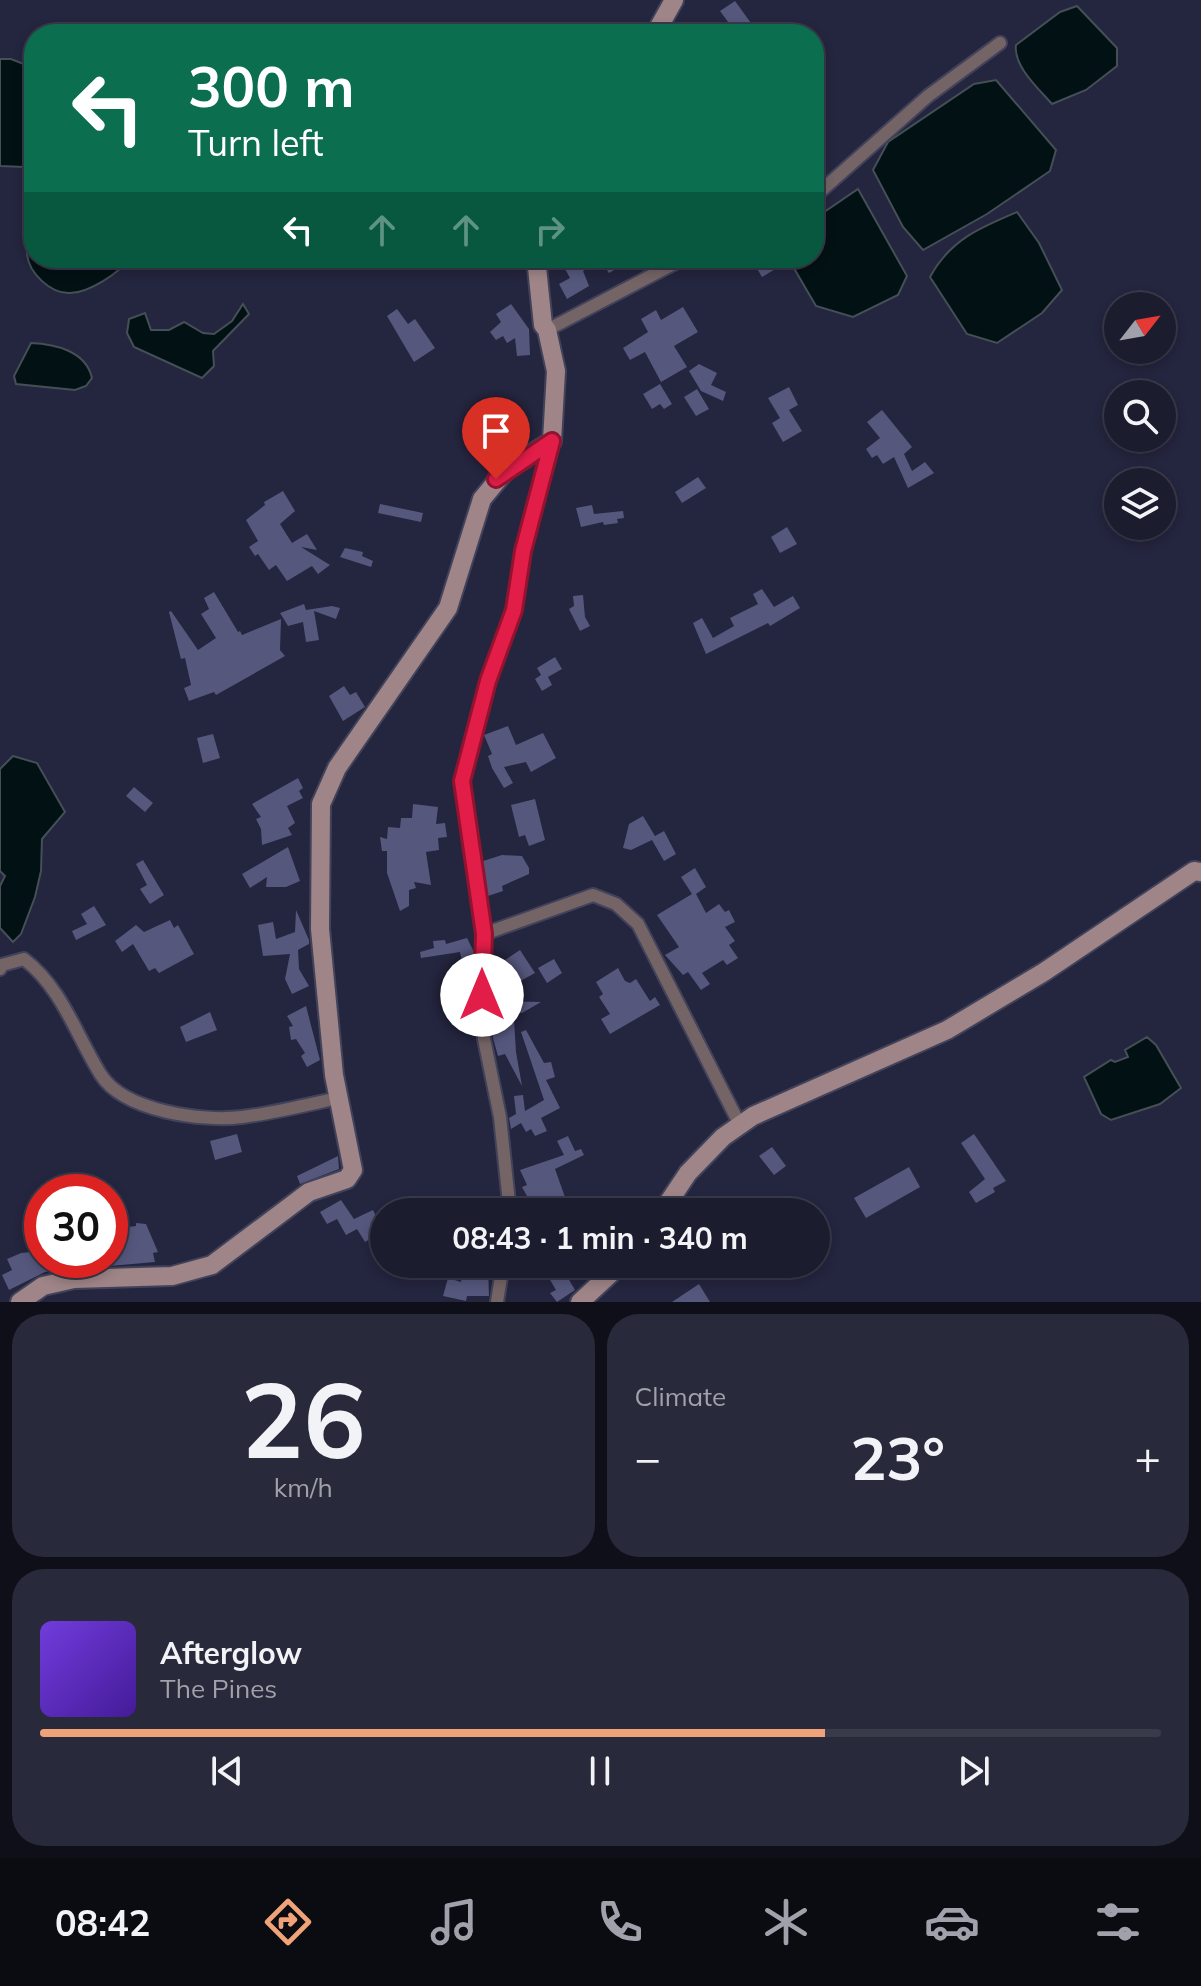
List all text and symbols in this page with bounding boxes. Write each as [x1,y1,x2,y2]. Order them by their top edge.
text: 300 m [188,51,355,121]
icon: left [56,56,160,160]
text: Turn left [188,120,324,165]
icon: left [276,208,320,252]
icon: ahead [360,208,404,252]
icon: ahead [444,208,488,252]
icon: right [528,208,572,252]
north arrow [1104,292,1176,364]
map controls [1104,292,1176,540]
button: search [1104,380,1176,452]
pin [462,397,530,479]
icon: arrive [474,409,518,453]
button: layers [1104,468,1176,540]
position arrow [440,953,524,1037]
speed limit sign: 30 [24,1174,128,1278]
text: 08:43 · 1 min · 340 m [452,1219,748,1257]
text: 26 [241,1353,366,1484]
text: Climate [635,1380,726,1413]
text: 23° [850,1420,945,1495]
text: − [635,1430,661,1485]
text: + [1135,1430,1161,1485]
text: km/h [274,1471,333,1504]
text: Afterglow [160,1634,302,1672]
text: The Pines [160,1672,277,1705]
icon: previous [205,1749,249,1793]
icon: pause [578,1749,622,1793]
icon: next [952,1749,996,1793]
icon: directions [260,1894,316,1950]
icon: music [426,1894,482,1950]
icon: phone [592,1894,648,1950]
icon: climate [758,1894,814,1950]
icon: car [924,1894,980,1950]
icon: filters [1090,1894,1146,1950]
text: 08:42 [55,1900,150,1945]

